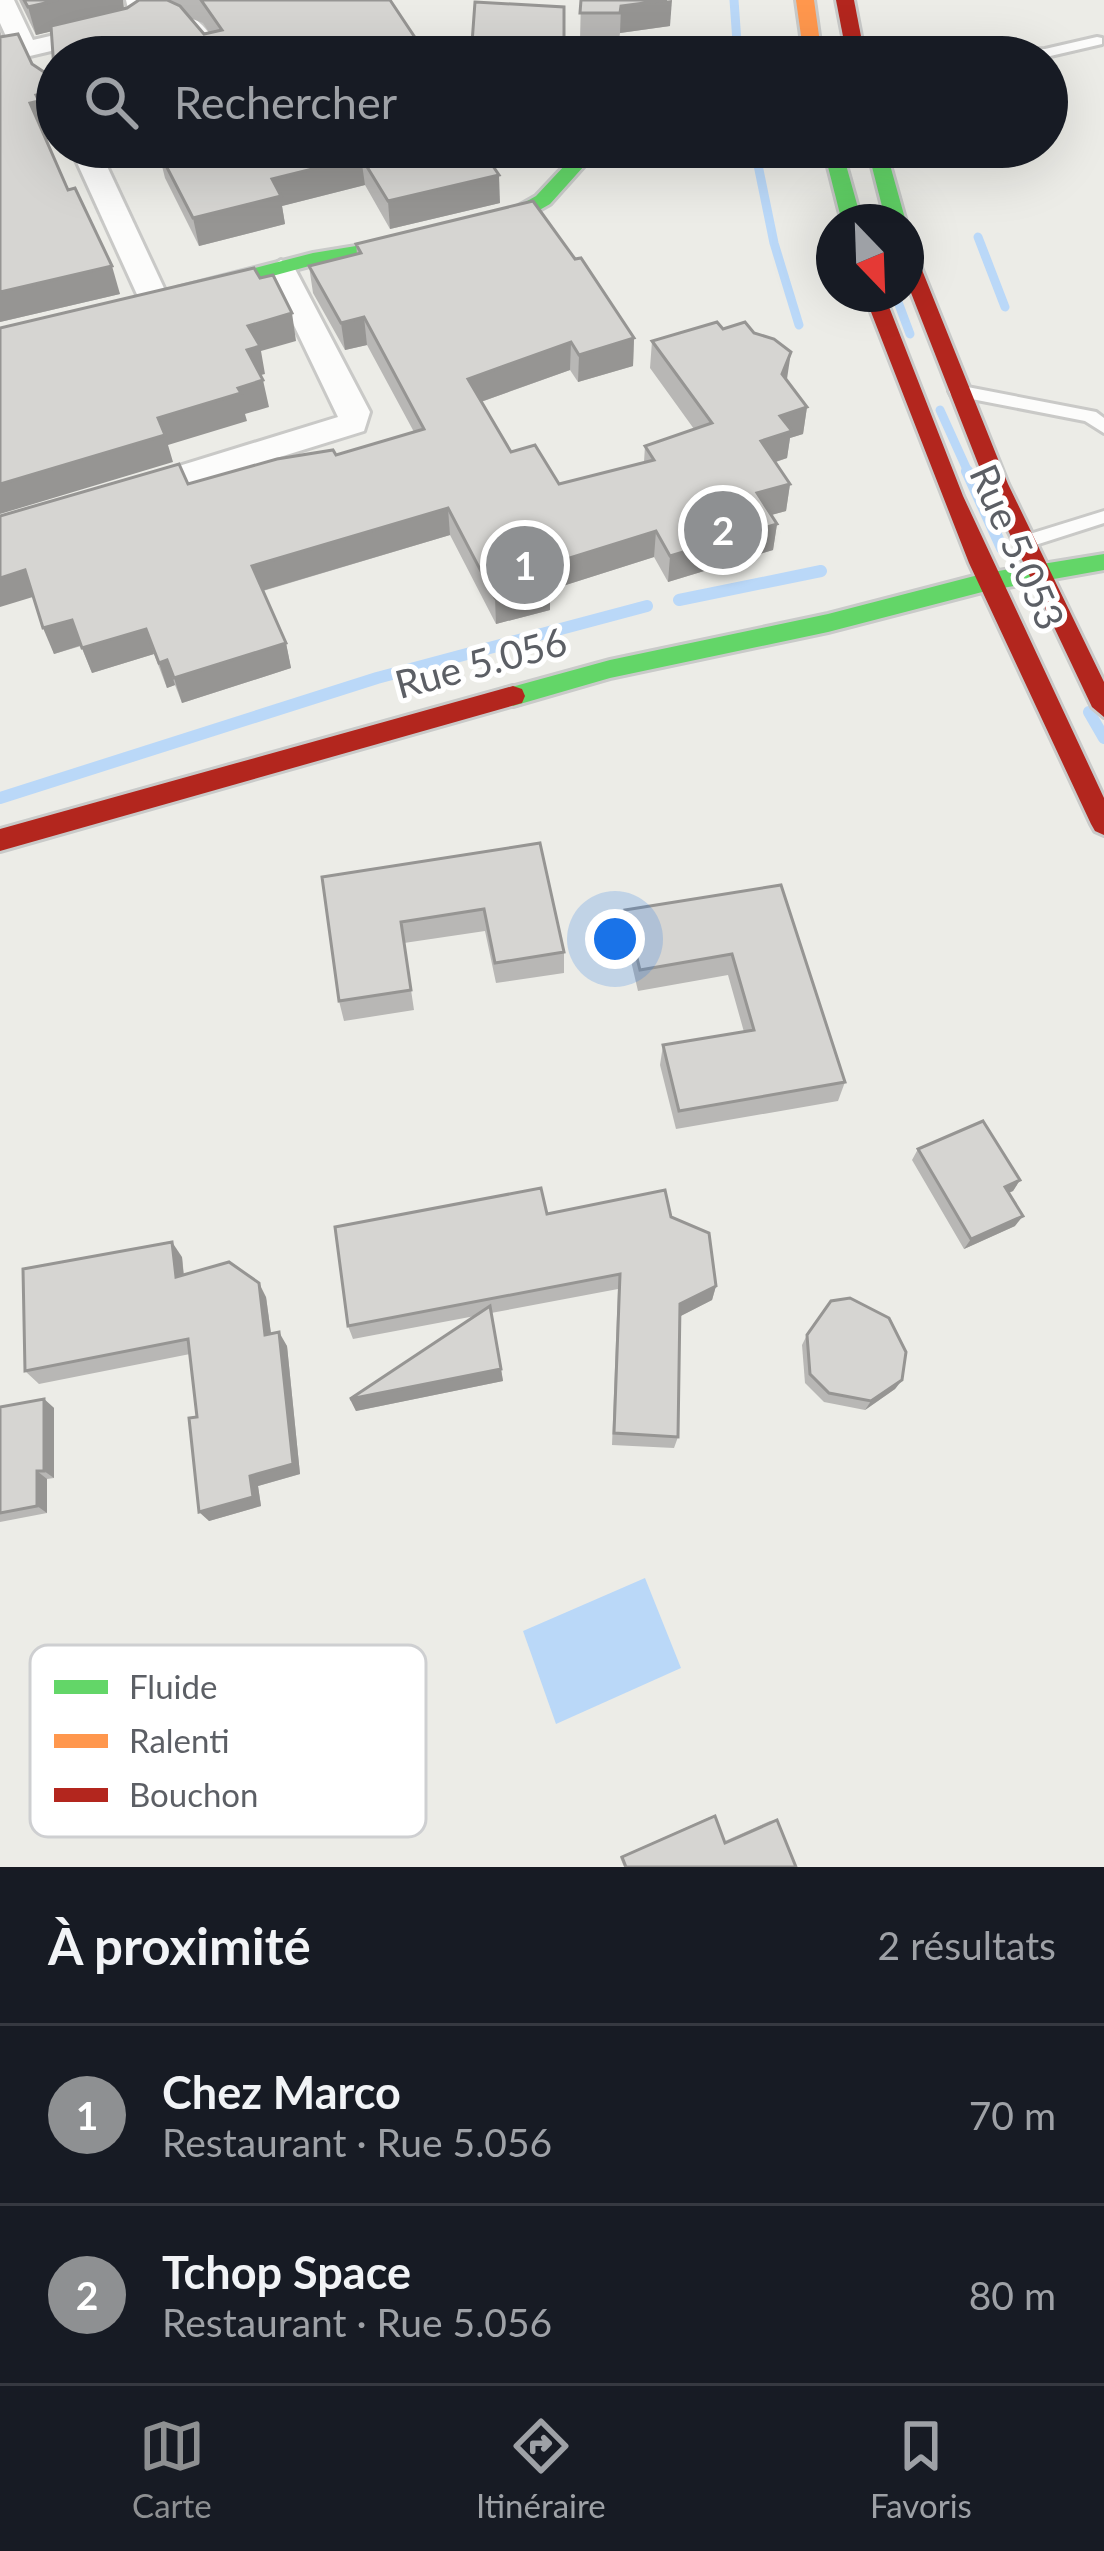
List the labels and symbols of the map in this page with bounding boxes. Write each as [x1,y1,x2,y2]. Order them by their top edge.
north arrow [816,204,924,312]
street label: Rue 5.053 [961,457,1075,636]
pin: 2 [684,485,762,575]
pin: 1 [486,520,564,610]
street label: Rue 5.056 [390,617,572,707]
your location [585,909,645,969]
legend [30,1645,426,1837]
text: Fluide [129,1666,217,1706]
text: Ralenti [129,1720,230,1760]
text: Bouchon [129,1774,259,1814]

